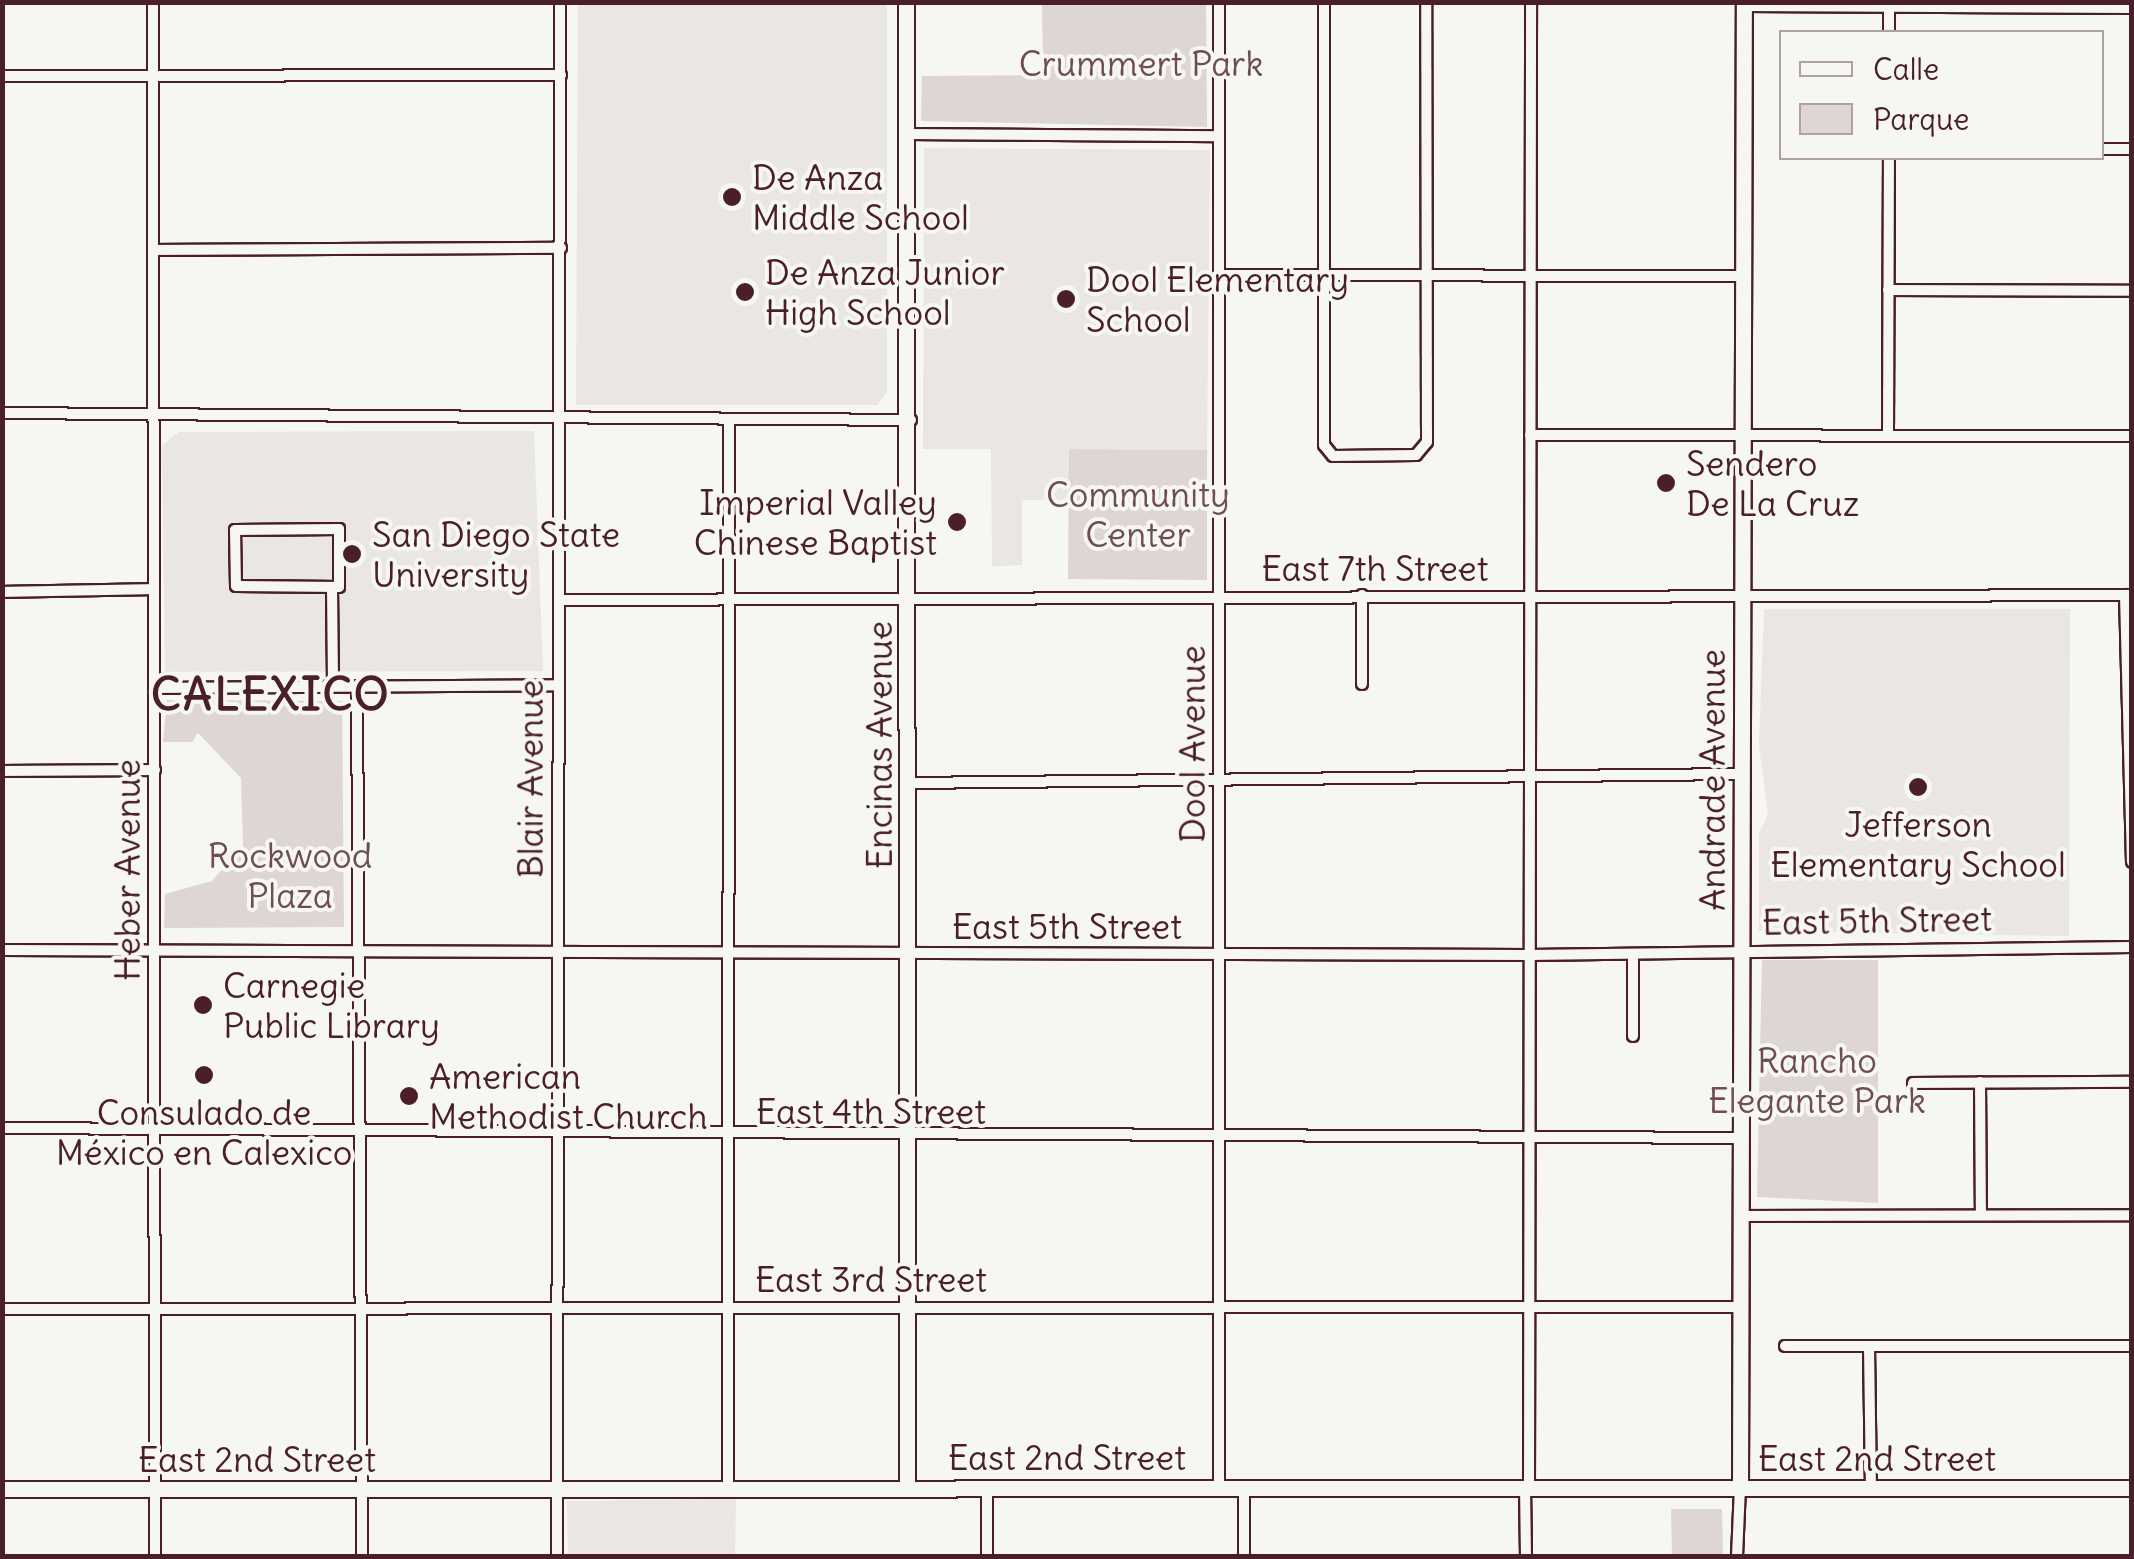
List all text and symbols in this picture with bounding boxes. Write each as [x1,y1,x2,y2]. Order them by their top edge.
legend [1779,30,2104,160]
park label: Crummert Park [1019,42,1263,84]
text: Calle [1873,50,1939,88]
text: Parque [1873,100,1969,138]
place label: De Anza Middle School [752,156,969,238]
marker: De Anza Middle School [721,186,743,208]
place label: De Anza Junior High School [765,251,1005,333]
place label: Dool Elementary School [1086,258,1349,340]
marker: De Anza Junior High School [734,281,756,303]
marker: Dool Elementary School [1055,288,1077,310]
place label: Sendero De La Cruz [1686,442,1859,524]
marker: Sendero De La Cruz [1655,472,1677,494]
park label: Community Center [1046,473,1230,555]
place label: Imperial Valley Chinese Baptist [694,481,937,563]
marker: Imperial Valley Chinese Baptist [946,511,968,533]
place label: San Diego State University [372,513,620,595]
marker: San Diego State University [341,543,363,565]
street label: East 7th Street [1262,547,1488,589]
street label: Encinas Avenue [858,621,900,869]
street label: Dool Avenue [1171,645,1213,843]
street label: Andrade Avenue [1691,649,1733,911]
district label: CALEXICO [151,668,391,722]
street label: Blair Avenue [509,680,551,878]
street label: Heber Avenue [106,759,148,981]
marker: Jefferson Elementary School [1907,776,1929,798]
place label: Jefferson Elementary School [1770,803,2066,885]
park label: Rockwood Plaza [208,834,372,916]
street label: East 5th Street [1762,897,1992,943]
street label: East 5th Street [952,905,1182,947]
place label: Carnegie Public Library [223,964,440,1046]
marker: Carnegie Public Library [192,994,214,1016]
park label: Rancho Elegante Park [1708,1039,1926,1121]
place label: American Methodist Church [429,1055,708,1137]
marker: Consulado de México en Calexico [193,1064,215,1086]
marker: American Methodist Church [398,1085,420,1107]
street label: East 4th Street [756,1090,986,1132]
place label: Consulado de México en Calexico [56,1091,352,1173]
street label: East 3rd Street [755,1258,987,1300]
street label: East 2nd Street [948,1436,1186,1478]
street label: East 2nd Street [1758,1437,1996,1479]
street label: East 2nd Street [138,1438,376,1480]

